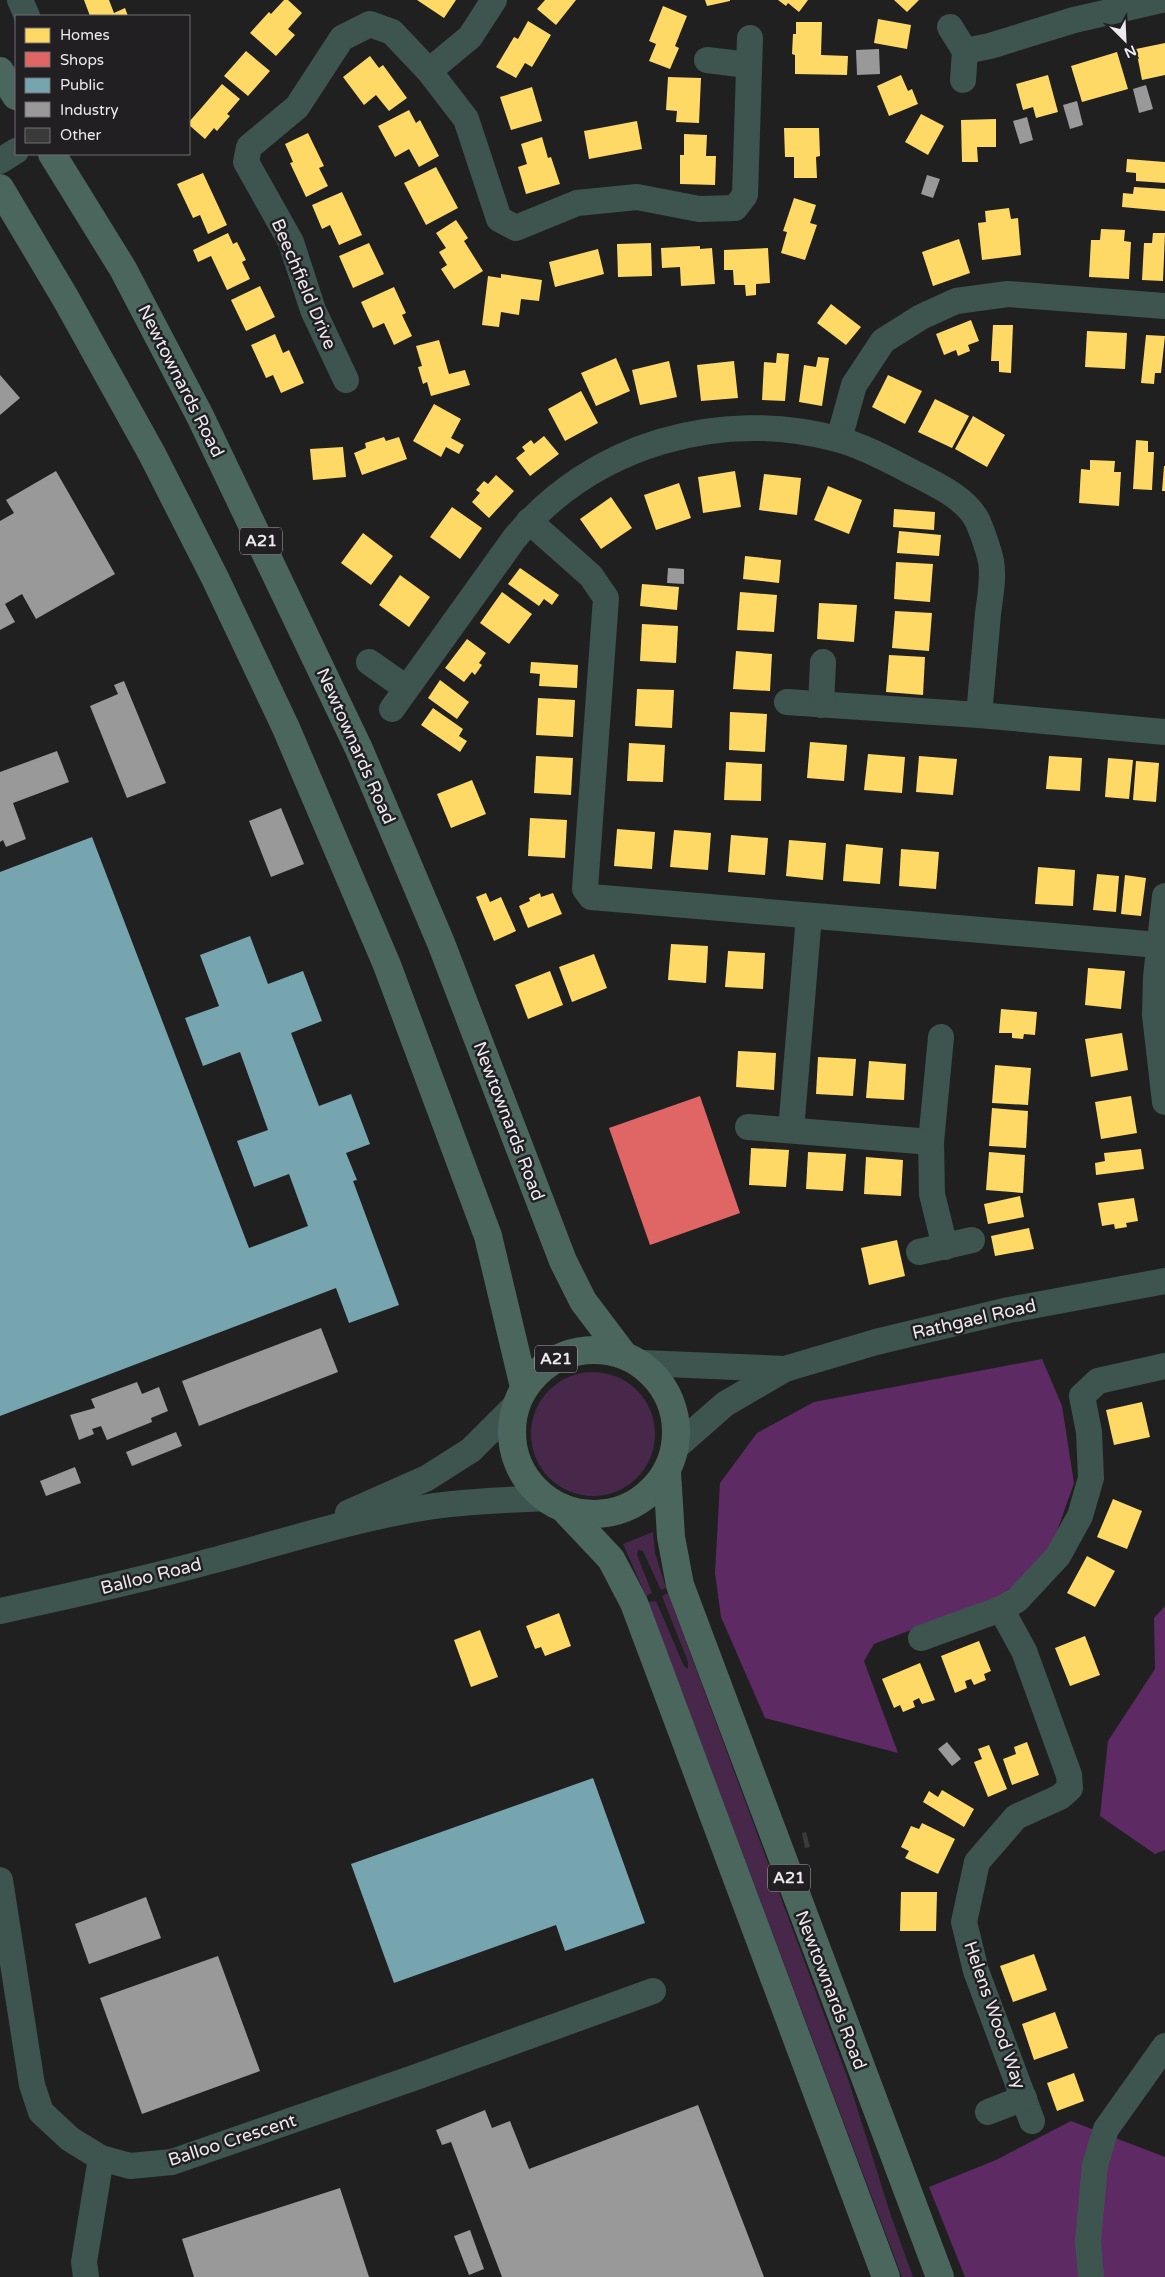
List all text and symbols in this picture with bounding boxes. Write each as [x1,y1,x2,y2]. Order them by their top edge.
legend [15,15,190,155]
north arrow [1100,15,1150,65]
text: Homes [60,26,110,44]
text: N [1121,41,1139,61]
text: Shops [60,51,104,69]
text: Public [60,76,104,94]
text: Industry [60,101,119,119]
text: Other [60,126,102,144]
street label: Beechfield Drive [267,215,341,353]
street label: Newtownards Road [133,301,229,461]
road number: A21 [240,528,282,554]
street label: Newtownards Road [312,665,400,827]
street label: Newtownards Road [469,1038,549,1204]
street label: Rathgael Road [910,1294,1038,1344]
road number: A21 [535,1346,577,1372]
street label: Balloo Road [98,1553,204,1599]
road number: A21 [768,1865,810,1892]
street label: Newtownards Road [791,1907,871,2073]
street label: Helens Wood Way [959,1938,1031,2092]
street label: Balloo Crescent [165,2109,299,2171]

